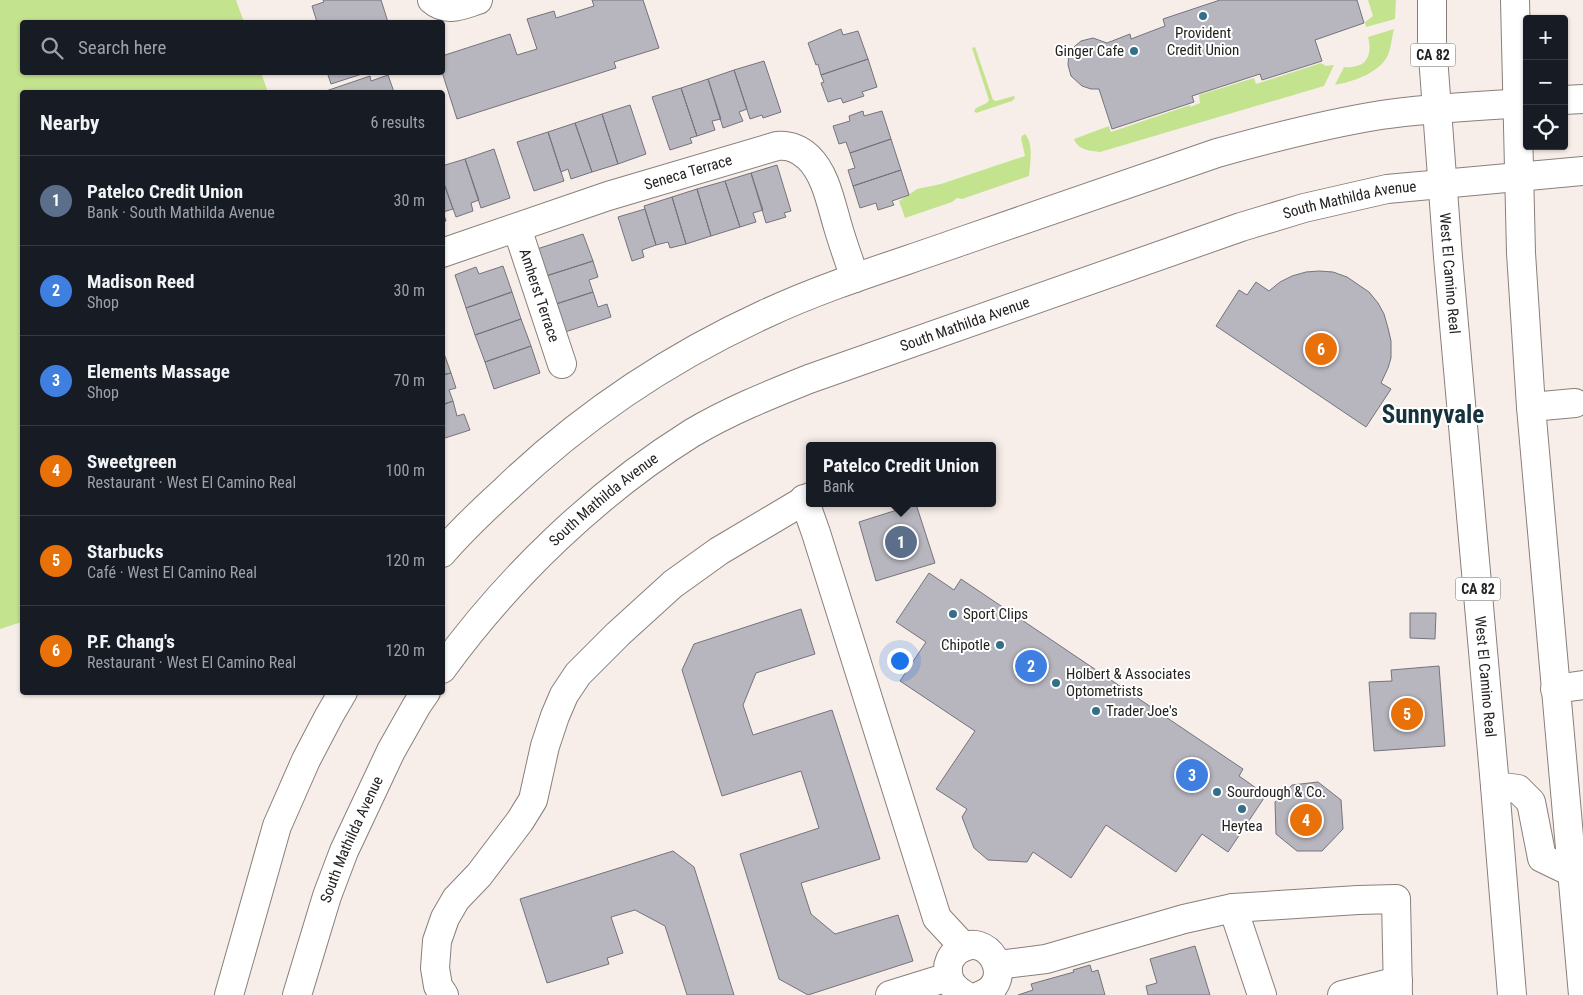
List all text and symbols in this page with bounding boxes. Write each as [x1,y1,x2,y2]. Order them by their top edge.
marker: Provident Credit Union [1197,10,1209,22]
map controls [1523,15,1568,150]
button: + [1523,15,1568,60]
search box [20,20,445,75]
place label: Provident Credit Union [1167,24,1239,59]
icon: search [38,34,66,62]
text: Search here [78,36,166,59]
place label: Ginger Cafe [1055,42,1124,60]
road number: CA 82 [1410,44,1456,66]
marker: Ginger Cafe [1128,45,1140,57]
button: − [1523,60,1568,105]
button: locate [1523,105,1568,150]
text: Nearby [40,111,99,135]
text: 6 results [370,113,425,132]
street label: Seneca Terrace [642,151,734,194]
street label: South Mathilda Avenue [1281,177,1417,223]
text: Patelco Credit Union [87,180,243,203]
text: 1 [52,191,60,210]
text: 30 m [393,191,425,210]
text: Bank · South Mathilda Avenue [87,203,275,222]
street label: West El Camino Real [1436,212,1464,335]
street label: Amherst Terrace [515,246,563,344]
text: Madison Reed [87,270,195,293]
text: 2 [52,281,60,300]
text: 30 m [393,281,425,300]
text: Shop [87,293,119,312]
street label: South Mathilda Avenue [898,293,1032,355]
pin: 6 [1305,330,1337,368]
text: Elements Massage [87,360,230,383]
text: 3 [52,371,60,390]
text: 70 m [393,371,425,390]
text: Shop [87,383,119,402]
district label: Sunnyvale [1382,400,1484,429]
popup [806,442,996,507]
street label: South Mathilda Avenue [545,449,662,550]
text: Sweetgreen [87,450,177,473]
text: Patelco Credit Union [823,454,979,477]
text: 4 [52,461,60,480]
text: 100 m [386,461,425,480]
text: Restaurant · West El Camino Real [87,473,296,492]
text: Bank [823,477,854,496]
pin: 1 [885,523,917,561]
text: Starbucks [87,540,164,563]
text: 5 [52,551,60,570]
text: 120 m [386,551,425,570]
text: Café · West El Camino Real [87,563,257,582]
road number: CA 82 [1456,578,1500,600]
place label: Sport Clips [963,605,1028,623]
marker: Sport Clips [947,608,959,620]
street label: West El Camino Real [1471,615,1500,738]
text: P.F. Chang's [87,630,175,653]
place label: Chipotle [941,636,990,654]
marker: Chipotle [994,639,1006,651]
text: 6 [52,641,60,660]
text: 120 m [386,641,425,660]
pin: 2 [1015,647,1047,685]
your location [887,648,913,674]
text: Restaurant · West El Camino Real [87,653,296,672]
place label: Holbert & Associates Optometrists [1066,665,1191,700]
marker: Holbert & Associates Optometrists [1050,677,1062,689]
pin: 5 [1391,695,1423,733]
place label: Trader Joe's [1106,702,1178,720]
marker: Trader Joe's [1090,705,1102,717]
pin: 3 [1176,756,1208,794]
street label: South Mathilda Avenue [316,773,387,905]
place label: Sourdough & Co. [1227,783,1326,801]
marker: Sourdough & Co. [1211,786,1223,798]
pin: 4 [1290,801,1322,839]
marker: Heytea [1236,803,1248,815]
place label: Heytea [1221,817,1263,835]

